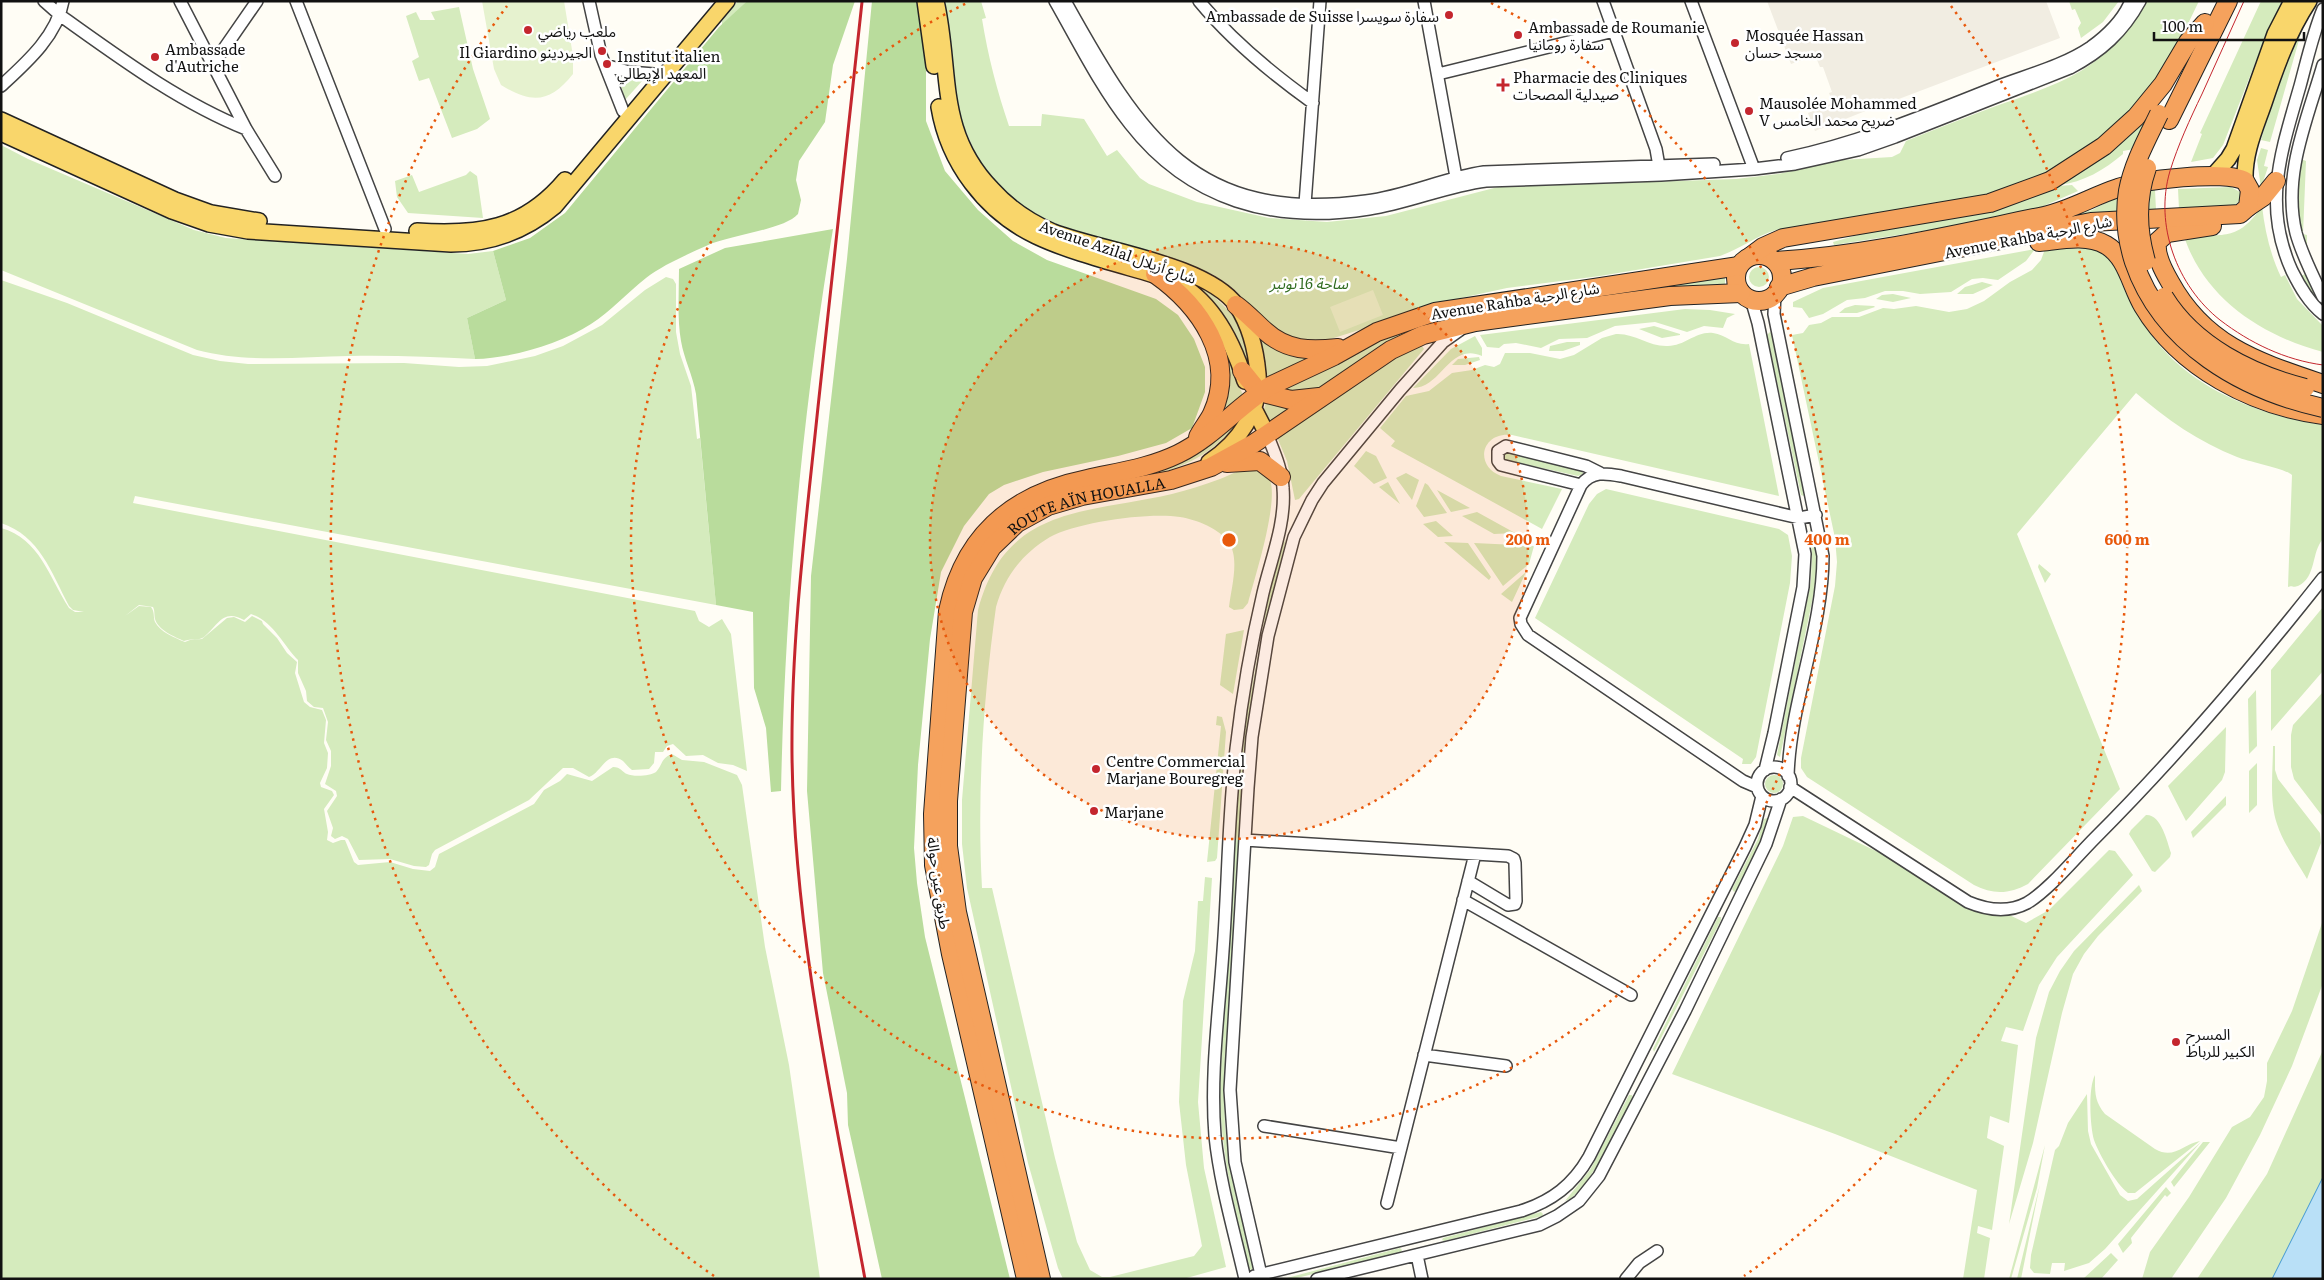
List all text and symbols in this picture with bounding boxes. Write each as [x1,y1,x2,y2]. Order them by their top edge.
place label: Ambassade de Suisse سفارة سويسرا [1206,4,1439,27]
marker: Ambassade de Suisse سفارة سويسرا [1443,9,1455,21]
scale bar [2154,10,2304,42]
text: 100 m [2162,14,2203,37]
place label: Ambassade de Roumanie سفارة رومانيا [1528,15,1705,55]
place label: ملعب رياضي [538,19,616,43]
place label: Mosquée Hassan مسجد حسان [1745,23,1864,63]
marker: ملعب رياضي [522,24,534,36]
marker: Ambassade de Roumanie سفارة رومانيا [1512,29,1524,41]
place label: Ambassade d'Autriche [165,37,245,77]
marker: Mosquée Hassan مسجد حسان [1729,37,1741,49]
place label: Il Giardino الجيردينو [459,40,592,63]
place label: Institut italien المعهد الإيطالي [617,44,720,85]
marker: Il Giardino الجيردينو [596,45,608,57]
marker: Ambassade d'Autriche [149,51,161,63]
marker: Institut italien المعهد الإيطالي [601,58,613,70]
place label: Pharmacie des Cliniques صيدلية المصحات [1513,65,1687,105]
marker: Pharmacie des Cliniques صيدلية المصحات [1497,79,1509,91]
place label: Mausolée Mohammed V ضريح محمد الخامس [1759,91,1917,133]
marker: Mausolée Mohammed V ضريح محمد الخامس [1743,105,1755,117]
street label: Avenue Rahba شارع الرحبة [1942,208,2114,266]
street label: Avenue Azilal شارع أزيلال [1036,213,1200,291]
park label: ساحة 16 نونبر [1269,271,1348,294]
street label: Avenue Rahba شارع الرحبة [1429,275,1601,327]
street label: ROUTE AÏN HOUALLA [1001,470,1167,539]
text: 200 m [1506,527,1550,550]
text: 400 m [1804,527,1850,550]
text: 600 m [2104,527,2150,550]
centre of rings [1220,531,1238,549]
place label: Centre Commercial Marjane Bouregreg [1106,749,1245,789]
marker: Centre Commercial Marjane Bouregreg [1090,763,1102,775]
place label: Marjane [1104,800,1164,823]
marker: Marjane [1088,805,1100,817]
street label: طريق عين حوالة [922,835,958,931]
place label: المسرح الكبير للرباط [2186,1022,2255,1062]
marker: المسرح الكبير للرباط [2170,1036,2182,1048]

